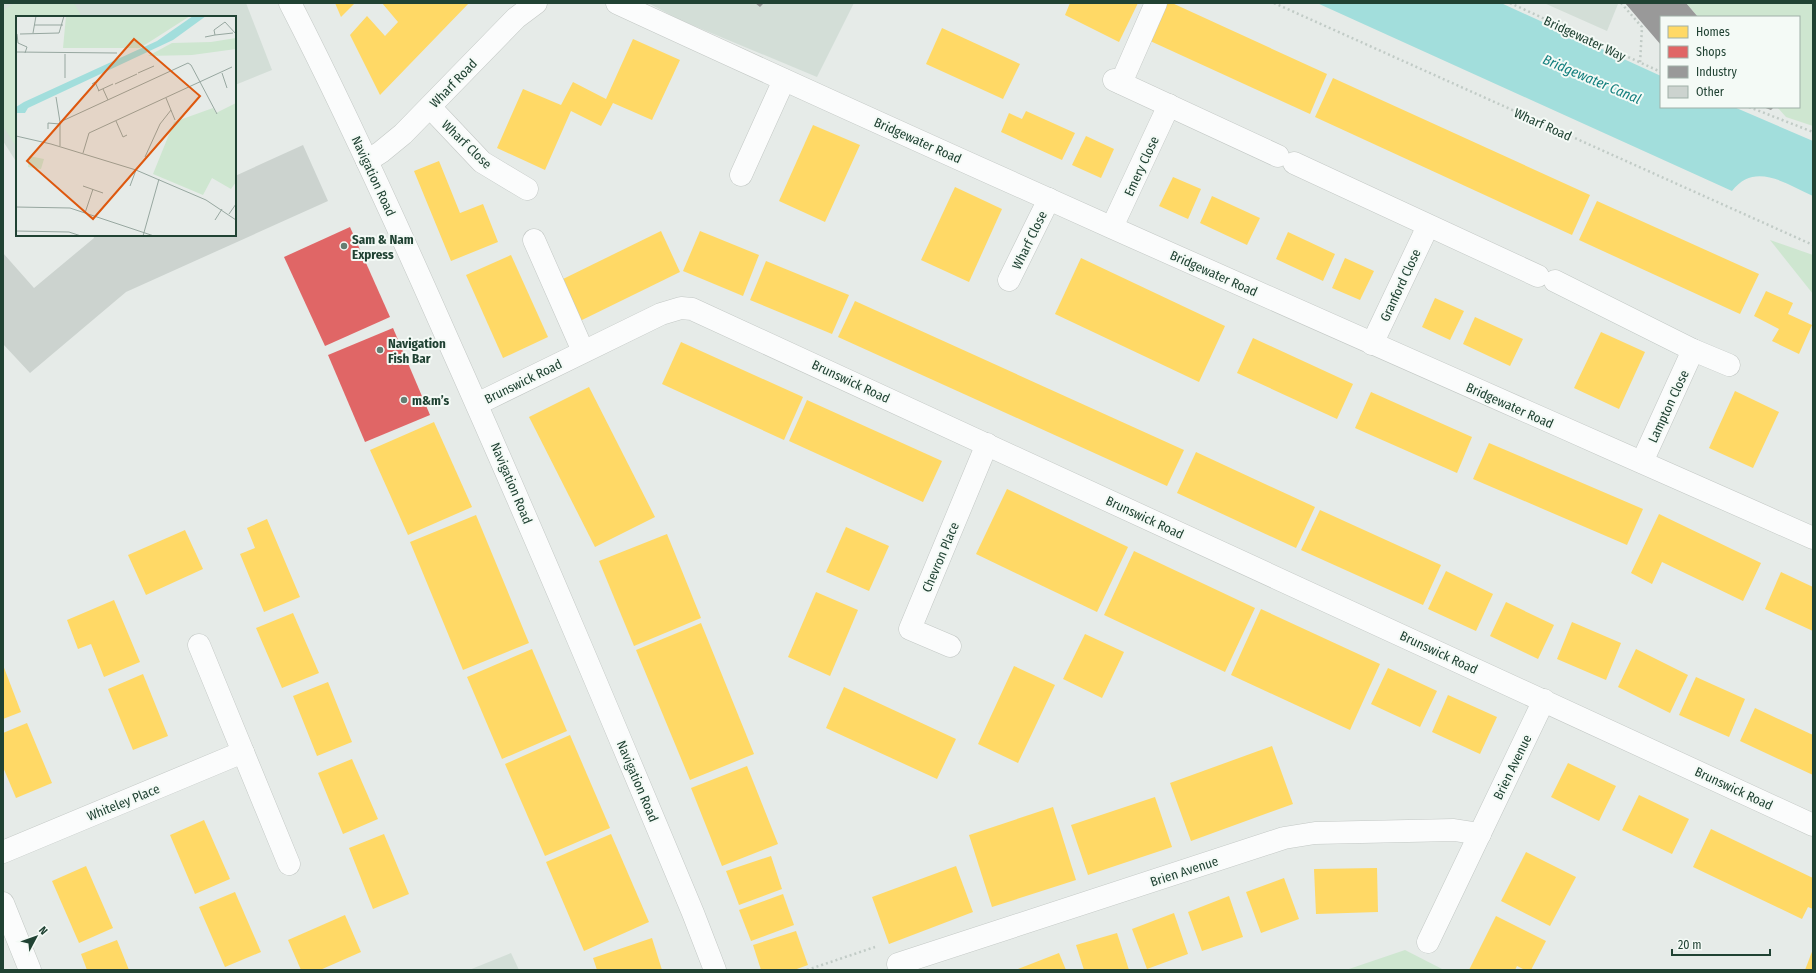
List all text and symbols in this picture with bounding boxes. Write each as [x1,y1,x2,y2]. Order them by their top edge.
street label: Bridgewater Way [1542,13,1628,64]
inset map [16,16,236,236]
legend [1660,16,1800,108]
text: Homes [1696,25,1730,39]
text: Shops [1696,45,1726,59]
water label: Bridgewater Canal [1540,51,1644,108]
street label: Wharf Road [427,56,480,111]
text: Industry [1696,65,1737,79]
text: Other [1696,85,1725,99]
street label: Wharf Road [1512,105,1574,144]
street label: Bridgewater Road [872,114,964,166]
street label: Wharf Close [439,117,495,172]
street label: Navigation Road [348,134,399,219]
street label: Emery Close [1121,134,1162,199]
street label: Wharf Close [1009,209,1050,272]
place label: Sam & Nam Express [352,232,414,262]
marker: Sam & Nam Express [339,241,349,251]
street label: Bridgewater Road [1168,247,1260,299]
street label: Granford Close [1377,247,1424,324]
place label: Navigation Fish Bar [388,336,446,366]
marker: Navigation Fish Bar [375,345,385,355]
street label: Brunswick Road [482,356,564,407]
street label: Brunswick Road [809,357,892,406]
street label: Lampton Close [1645,368,1692,445]
street label: Bridgewater Road [1464,379,1556,431]
place label: m&m’s [412,393,450,408]
marker: m&m’s [399,395,409,405]
street label: Navigation Road [488,440,535,526]
street label: Brunswick Road [1103,493,1186,542]
street label: Chevron Place [919,520,962,594]
street label: Brunswick Road [1397,628,1480,677]
street label: Brien Avenue [1490,732,1535,802]
street label: Navigation Road [614,738,661,824]
street label: Brunswick Road [1692,764,1775,813]
street label: Whiteley Place [85,781,162,824]
street label: Brien Avenue [1148,853,1220,889]
north arrow [16,917,56,957]
text: N [36,924,50,938]
scale bar [1672,931,1770,957]
text: 20 m [1678,938,1702,952]

